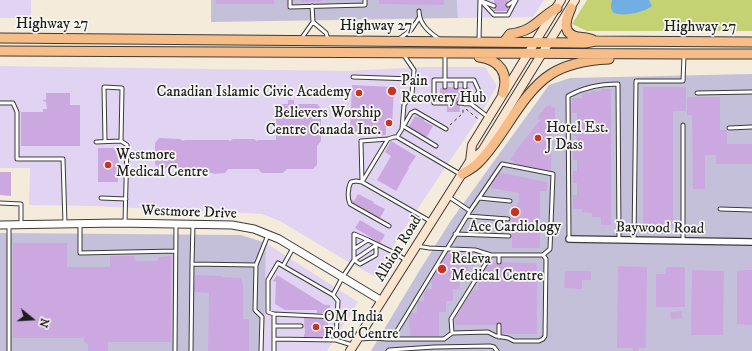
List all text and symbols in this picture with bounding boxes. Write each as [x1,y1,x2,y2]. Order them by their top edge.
street label: Highway 27 [16,16,88,34]
street label: Highway 27 [340,18,412,36]
street label: Highway 27 [664,19,736,37]
place label: Pain Recovery Hub [401,73,486,108]
place label: Canadian Islamic Civic Academy [156,84,351,102]
marker: Pain Recovery Hub [386,85,398,97]
marker: Canadian Islamic Civic Academy [354,88,364,98]
place label: Believers Worship Centre Canada Inc. [266,105,381,140]
marker: Believers Worship Centre Canada Inc. [384,118,394,128]
place label: Hotel Est. J Dass [546,120,608,155]
marker: Hotel Est. J Dass [533,133,543,143]
place label: Westmore Medical Centre [116,147,208,182]
marker: Westmore Medical Centre [103,160,113,170]
street label: Westmore Drive [141,202,237,224]
marker: Ace Cardiology [509,206,521,218]
street label: Albion Road [372,213,426,285]
place label: Ace Cardiology [469,219,561,237]
street label: Baywood Road [615,219,705,239]
place label: Releva Medical Centre [451,251,543,286]
marker: Releva Medical Centre [436,263,448,275]
north arrow [12,299,52,339]
place label: OM India Food Centre [324,309,399,344]
text: N [35,316,51,329]
marker: OM India Food Centre [311,322,321,332]

